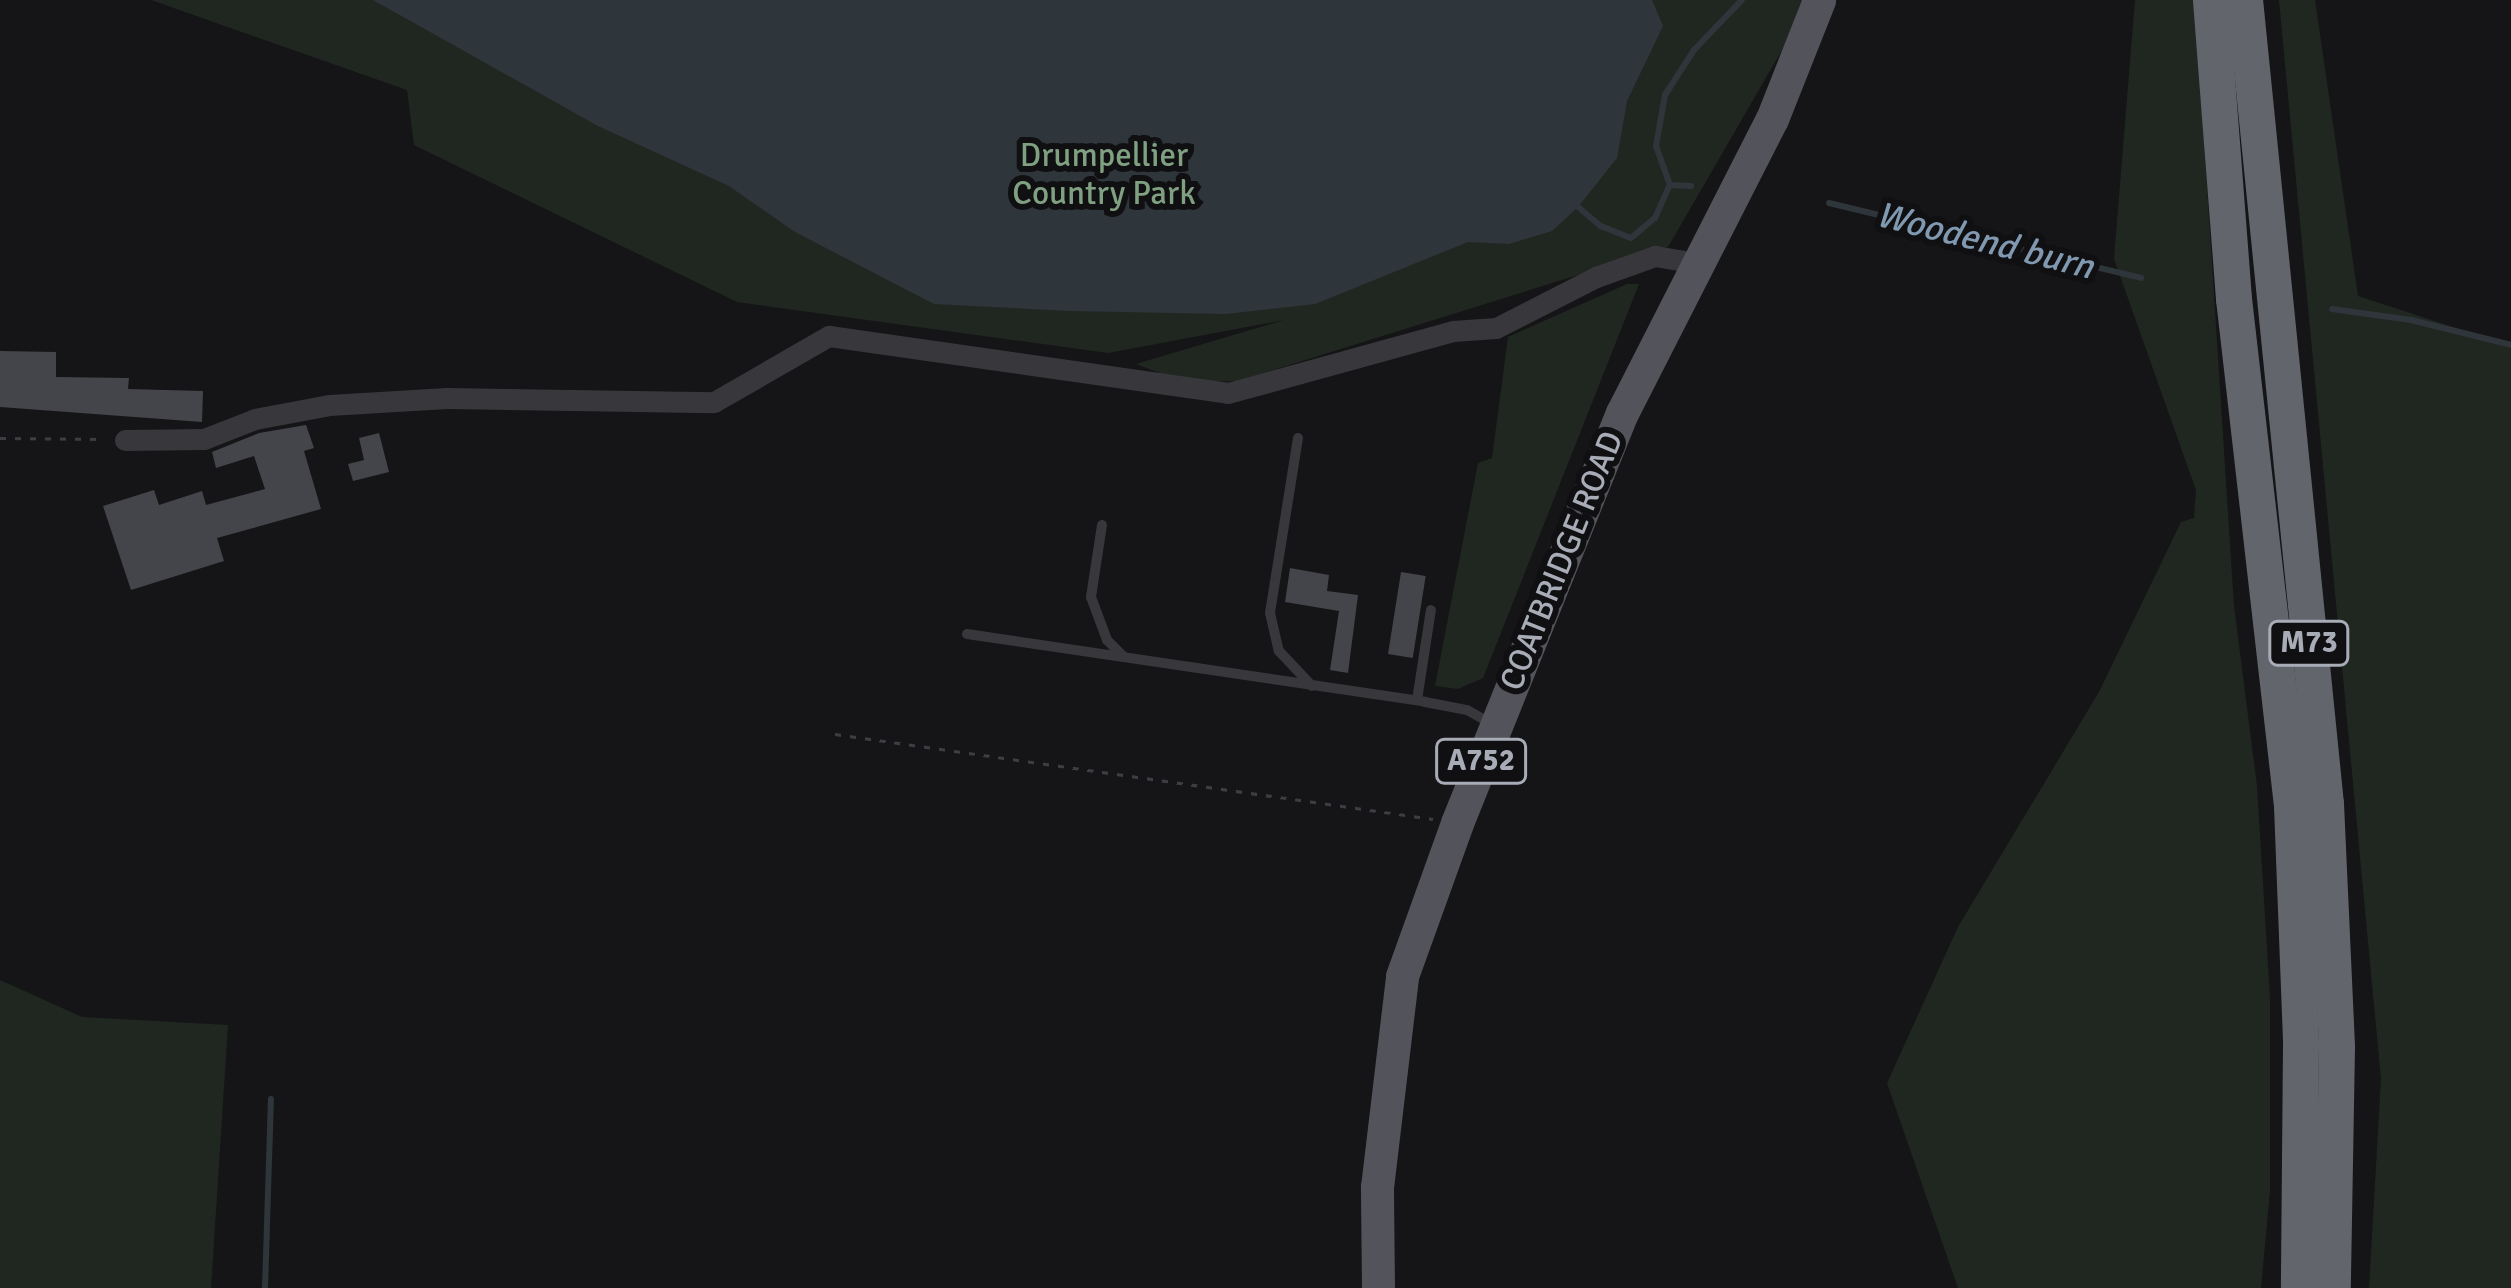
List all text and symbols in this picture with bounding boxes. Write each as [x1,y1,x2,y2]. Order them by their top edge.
park label: Drumpellier Country Park [1012,136,1196,214]
water label: Woodend burn [1872,193,2098,289]
street label: COATBRIDGE ROAD [1492,426,1632,696]
road number: M73 [2267,619,2351,667]
road number: A752 [1433,737,1529,785]

